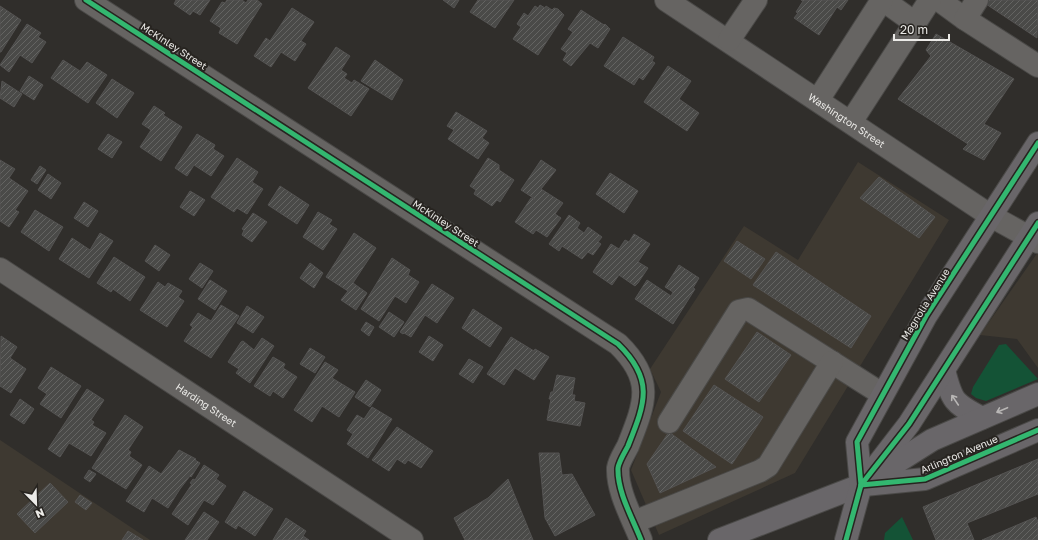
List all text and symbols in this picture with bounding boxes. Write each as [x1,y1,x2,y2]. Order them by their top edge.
scale bar [894,16,949,42]
street label: McKinley Street [139,20,209,72]
text: 20 m [900,22,928,37]
street label: Washington Street [806,90,887,150]
street label: McKinley Street [411,197,481,249]
street label: Magnolia Avenue [898,266,952,342]
street label: Harding Street [174,380,239,429]
one-way arrow [951,395,959,406]
one-way arrow [997,406,1009,414]
street label: Arlington Avenue [919,432,1000,476]
north arrow [16,484,56,524]
text: N [34,506,46,521]

